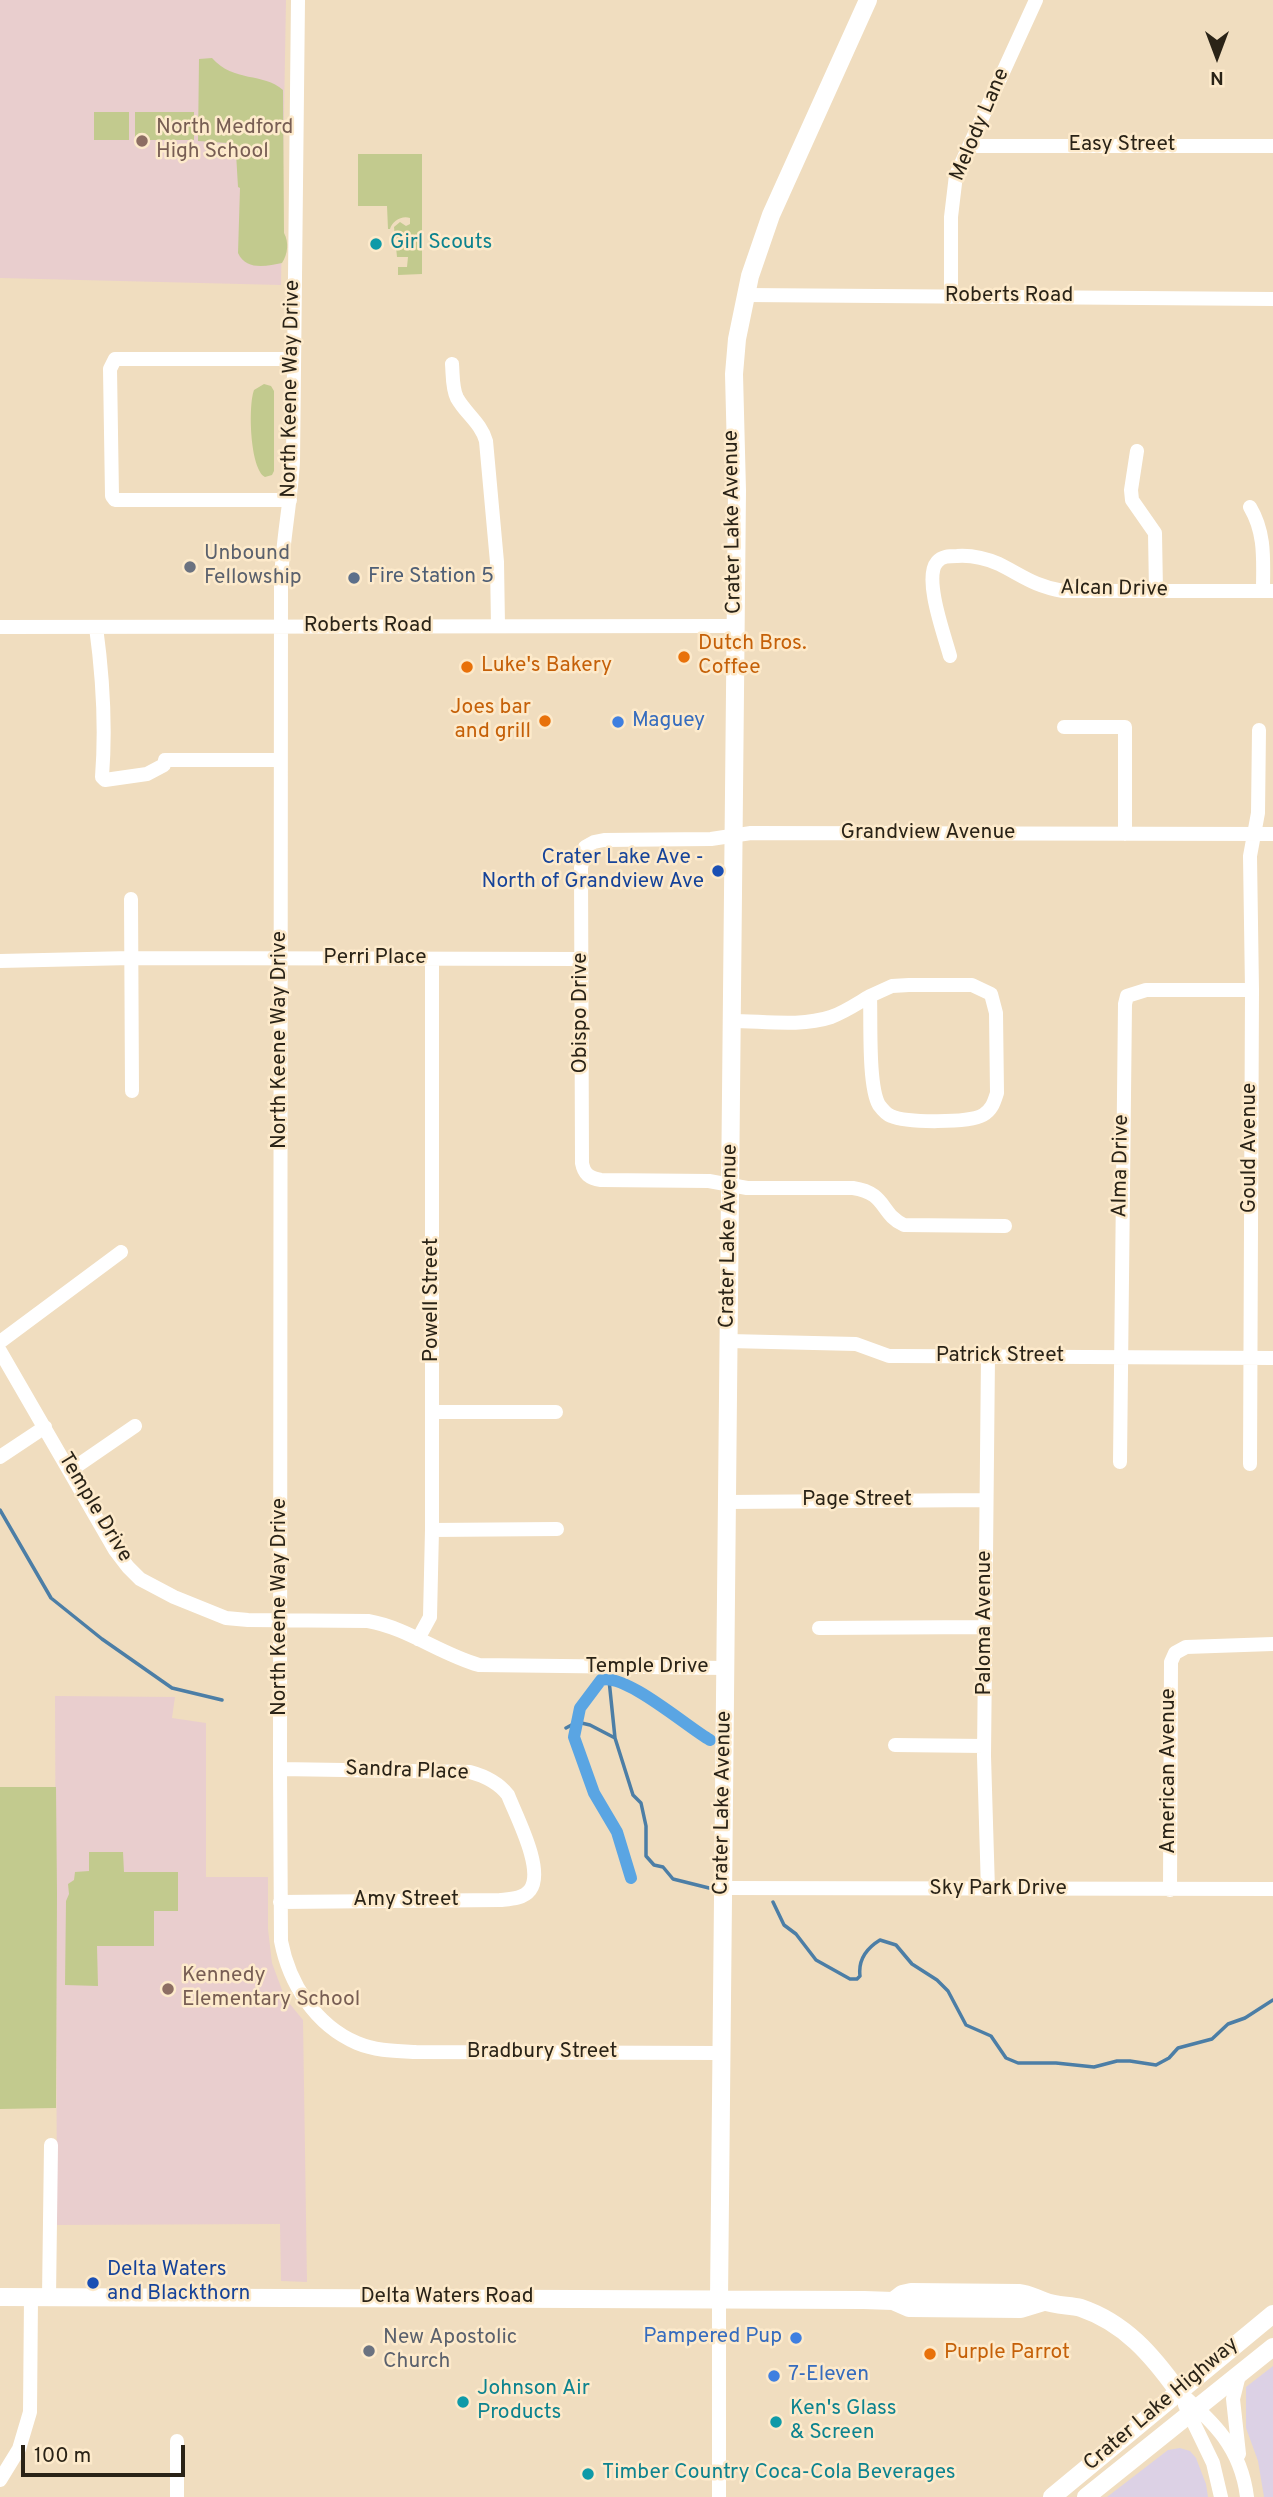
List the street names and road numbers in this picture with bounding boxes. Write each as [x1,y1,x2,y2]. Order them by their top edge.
street label: Melody Lane [946,65,1016,185]
street label: Easy Street [1069,133,1175,159]
street label: North Keene Way Drive [277,280,307,498]
street label: Roberts Road [945,284,1073,310]
street label: Crater Lake Avenue [720,430,748,614]
street label: Alcan Drive [1060,576,1168,604]
street label: Roberts Road [304,614,432,640]
street label: Grandview Avenue [841,821,1015,847]
street label: North Keene Way Drive [268,931,294,1149]
street label: Perri Place [323,946,427,972]
street label: Obispo Drive [569,953,595,1073]
street label: Gould Avenue [1238,1083,1264,1213]
street label: Alma Drive [1108,1114,1136,1218]
street label: Crater Lake Avenue [716,1144,744,1328]
street label: Powell Street [420,1238,446,1362]
street label: Patrick Street [936,1344,1064,1370]
street label: Temple Drive [51,1449,137,1567]
street label: Page Street [802,1488,912,1514]
street label: North Keene Way Drive [268,1498,294,1716]
street label: Paloma Avenue [973,1550,999,1696]
street label: Temple Drive [585,1655,709,1681]
street label: American Avenue [1157,1688,1183,1854]
street label: Crater Lake Avenue [710,1711,738,1895]
street label: Sandra Place [345,1757,469,1787]
street label: Sky Park Drive [929,1877,1067,1903]
street label: Amy Street [353,1888,459,1914]
street label: Bradbury Street [467,2040,617,2066]
street label: Delta Waters Road [360,2285,534,2311]
street label: Crater Lake Highway [1079,2333,1245,2477]

